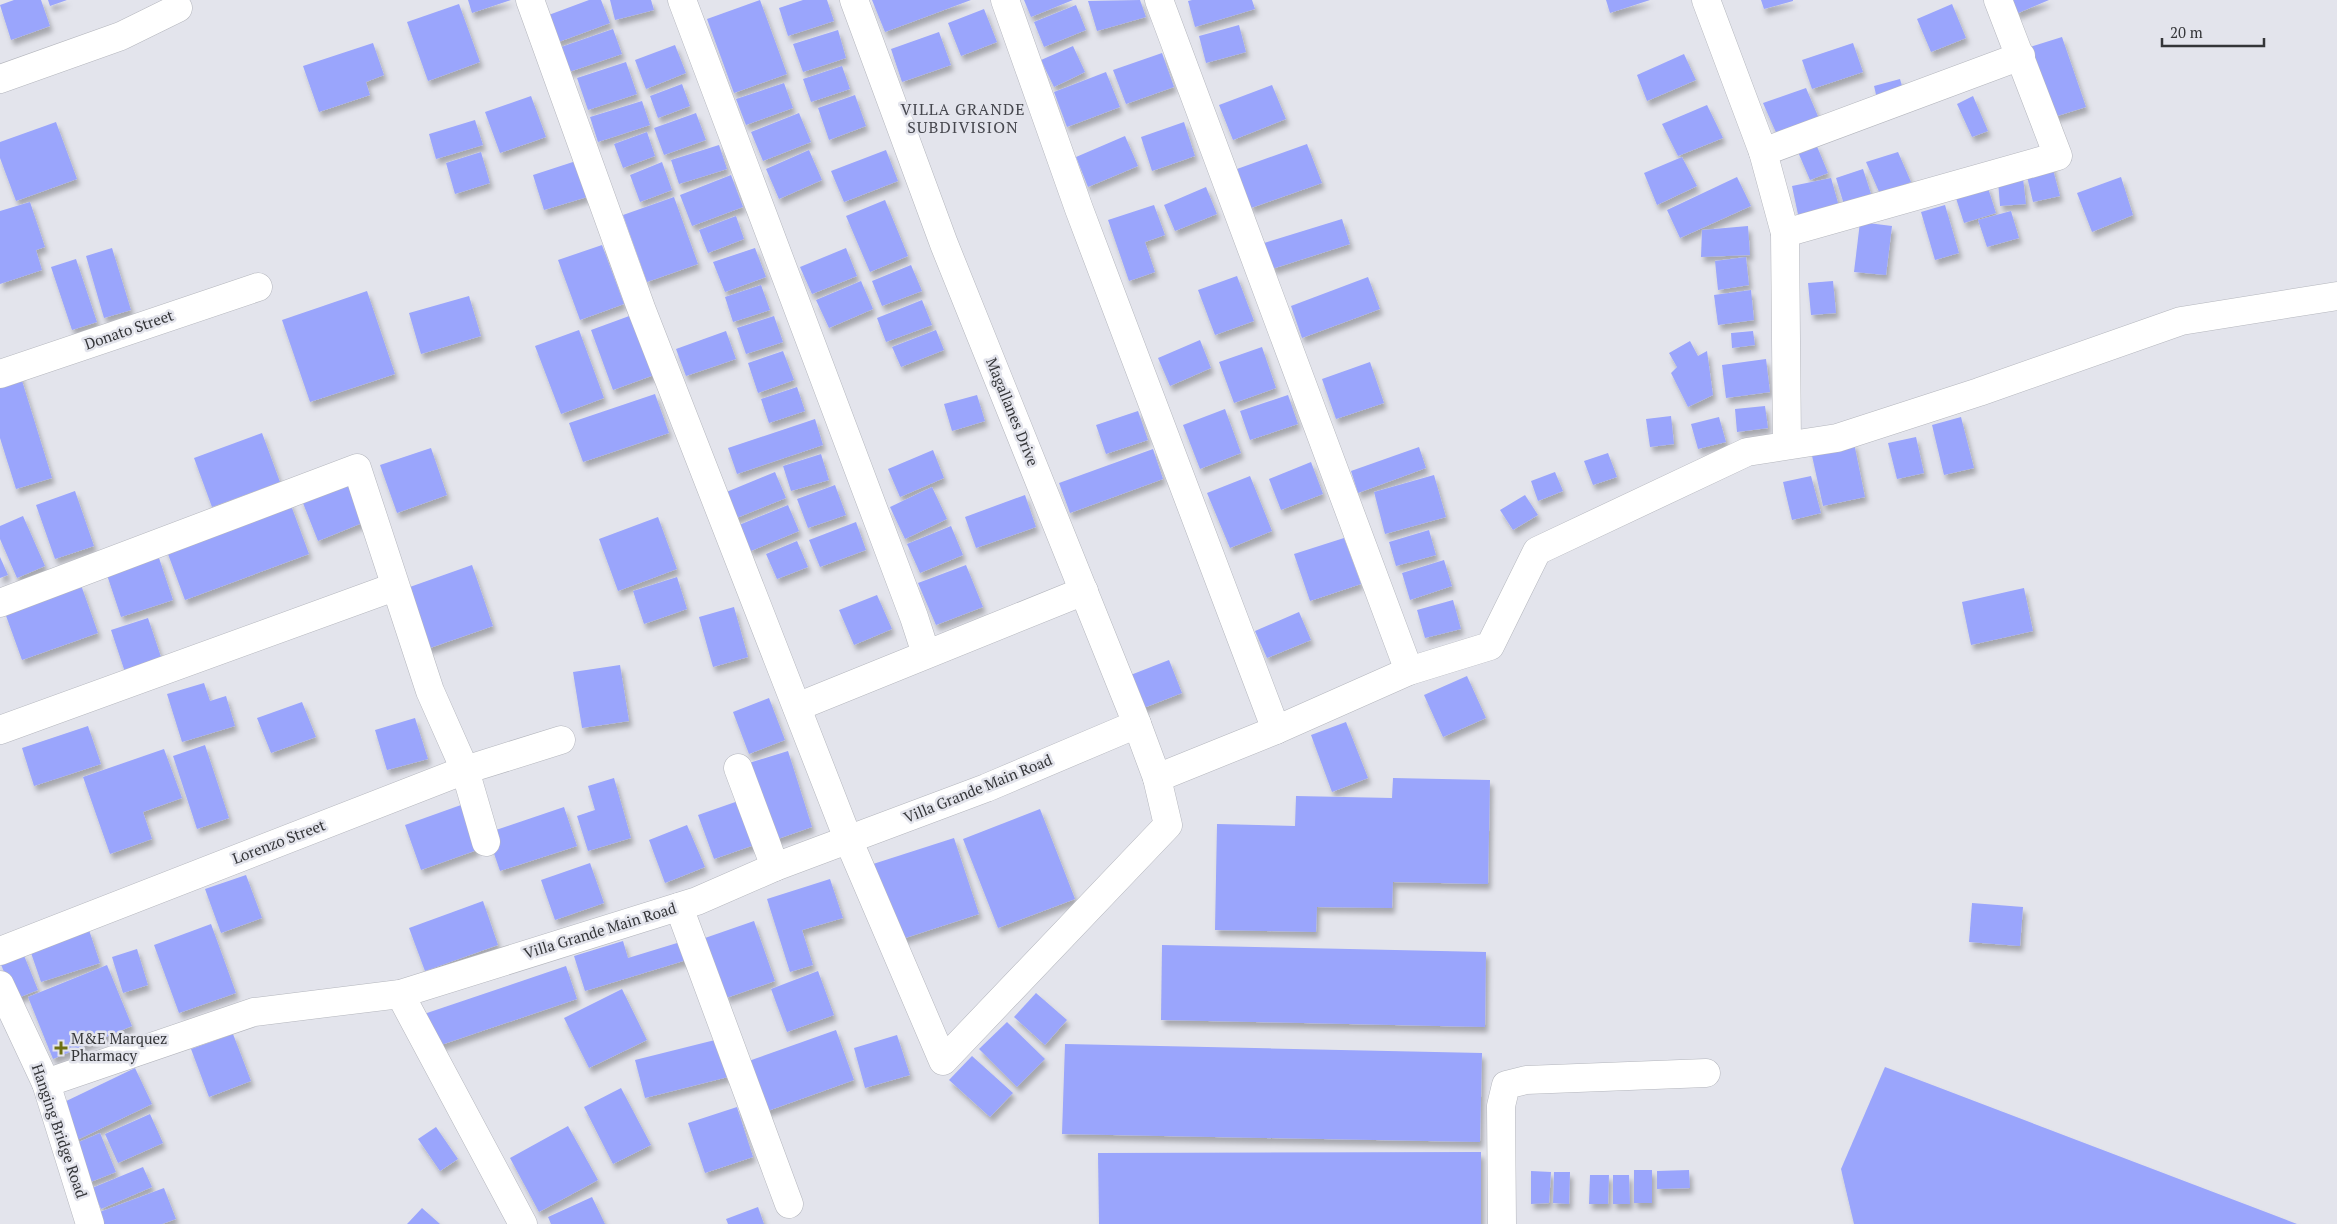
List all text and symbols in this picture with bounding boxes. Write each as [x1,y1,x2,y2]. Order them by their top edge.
scale bar [2162,15,2264,47]
text: 20 m [2170,22,2203,42]
district label: VILLA GRANDE SUBDIVISION [900,98,1026,138]
street label: Donato Street [81,304,176,354]
street label: Magallanes Drive [982,355,1044,469]
street label: Villa Grande Main Road [901,749,1055,827]
street label: Lorenzo Street [229,814,328,868]
street label: Villa Grande Main Road [521,897,678,963]
place label: M&E Marquez Pharmacy [71,1028,167,1065]
marker: M&E Marquez Pharmacy [55,1042,67,1054]
street label: Hanging Bridge Road [28,1061,92,1200]

